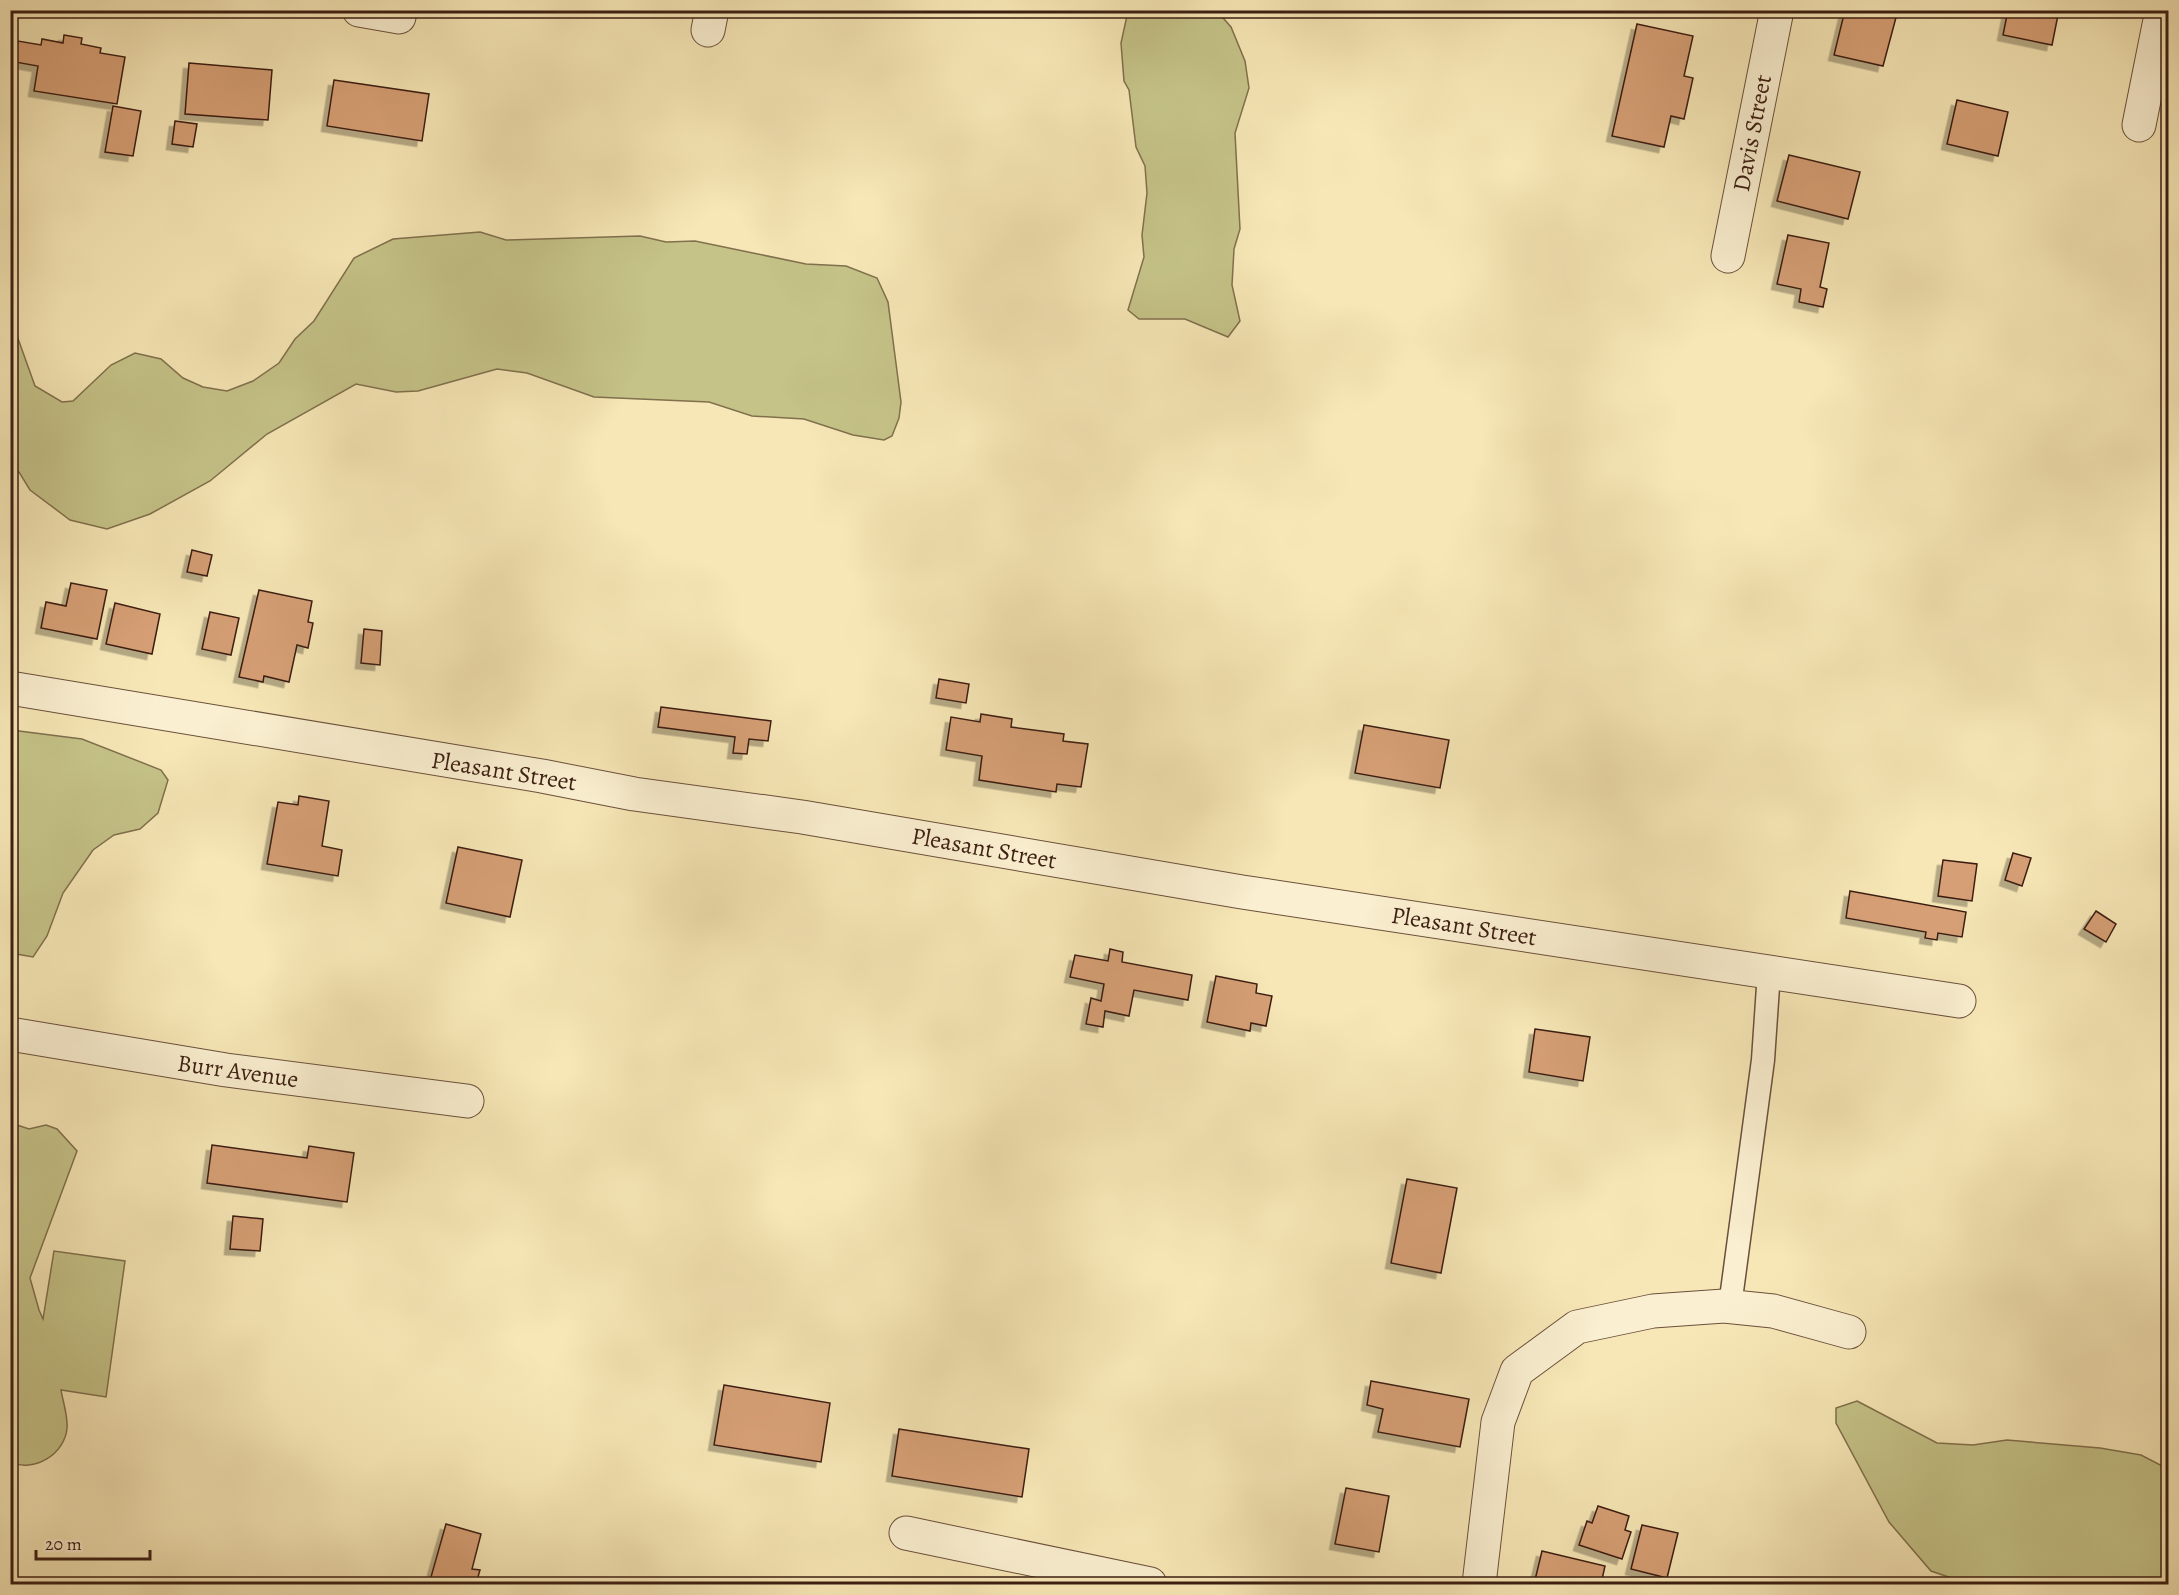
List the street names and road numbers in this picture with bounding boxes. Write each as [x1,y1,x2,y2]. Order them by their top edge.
street label: Davis Street [1725,72,1779,194]
street label: Pleasant Street [429,744,579,798]
street label: Pleasant Street [909,820,1059,877]
street label: Pleasant Street [1389,899,1539,953]
street label: Burr Avenue [175,1047,301,1095]

